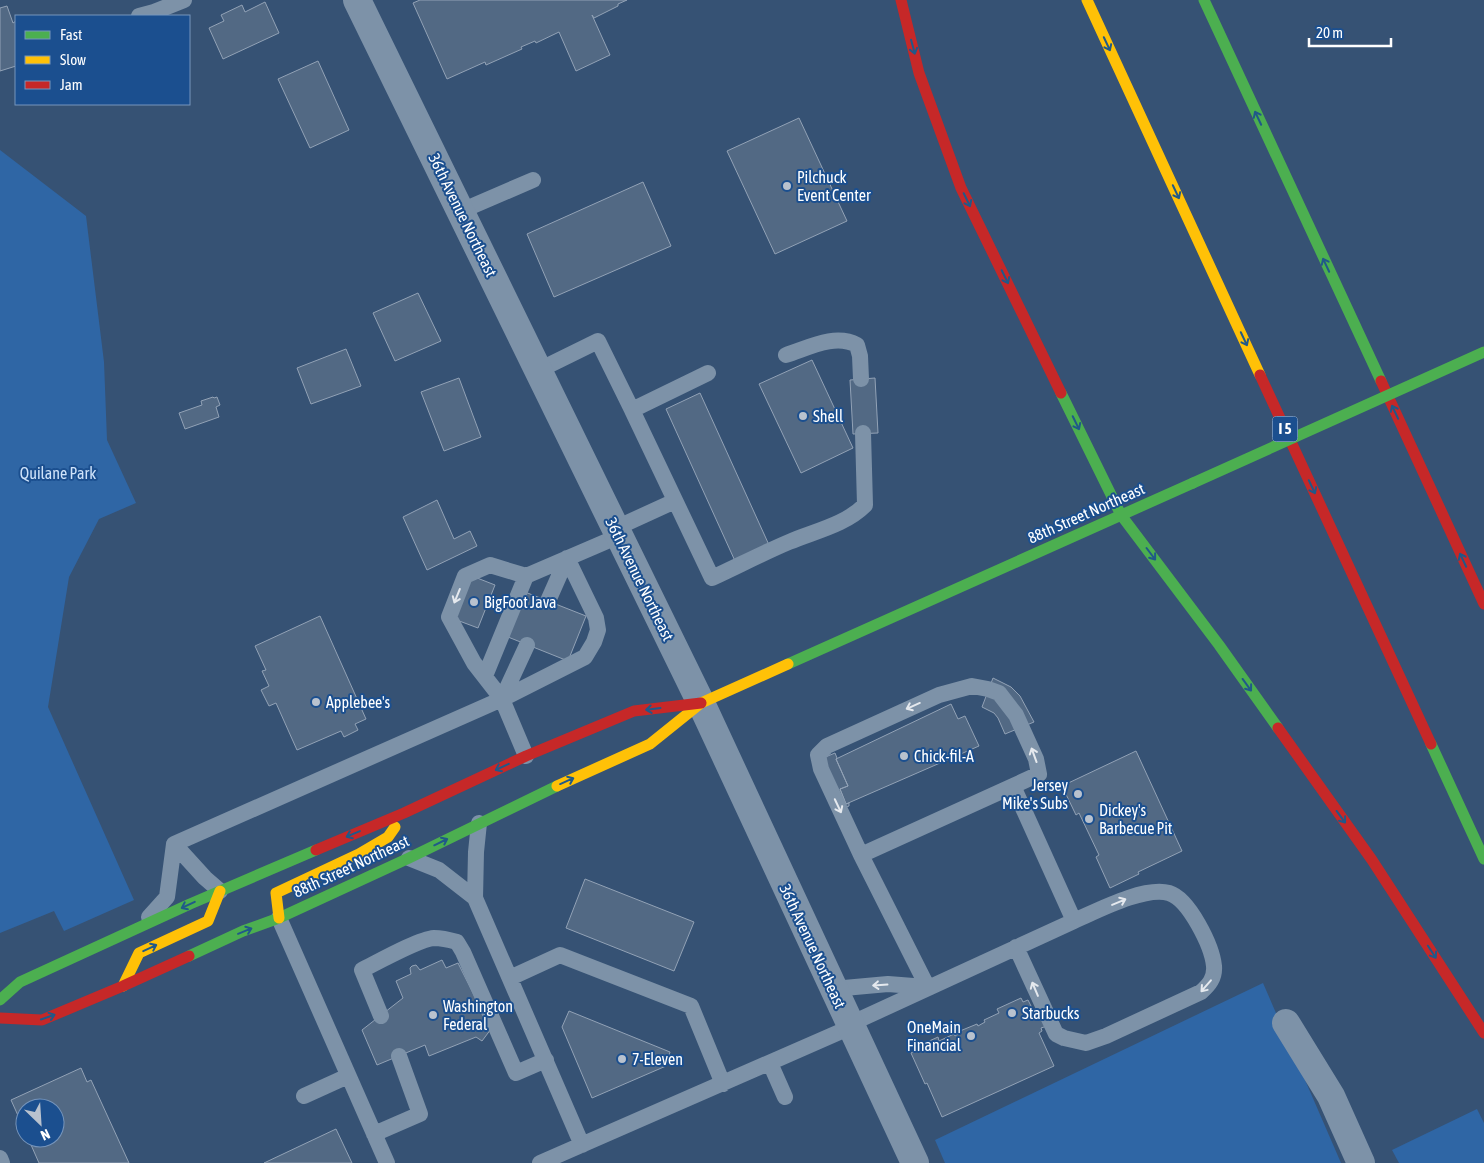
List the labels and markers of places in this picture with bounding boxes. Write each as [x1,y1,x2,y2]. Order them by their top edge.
place label: Pilchuck Event Center [797,168,871,204]
marker: Pilchuck Event Center [781,180,793,192]
place label: Shell [813,407,844,425]
marker: Shell [797,410,809,422]
place label: BigFoot Java [484,593,557,612]
marker: BigFoot Java [468,596,480,608]
place label: Applebee's [326,693,391,712]
marker: Applebee's [310,696,322,708]
place label: Chick-fil-A [914,747,974,765]
marker: Chick-fil-A [898,750,910,762]
place label: Jersey Mike's Subs [1002,776,1068,812]
marker: Jersey Mike's Subs [1072,788,1084,800]
place label: Dickey's Barbecue Pit [1099,801,1173,837]
marker: Dickey's Barbecue Pit [1083,813,1095,825]
place label: Washington Federal [443,997,513,1033]
place label: Starbucks [1022,1004,1080,1022]
marker: Starbucks [1006,1007,1018,1019]
marker: Washington Federal [427,1009,439,1021]
place label: OneMain Financial [907,1018,962,1054]
marker: OneMain Financial [965,1030,977,1042]
place label: 7-Eleven [632,1050,683,1068]
marker: 7-Eleven [616,1053,628,1065]

